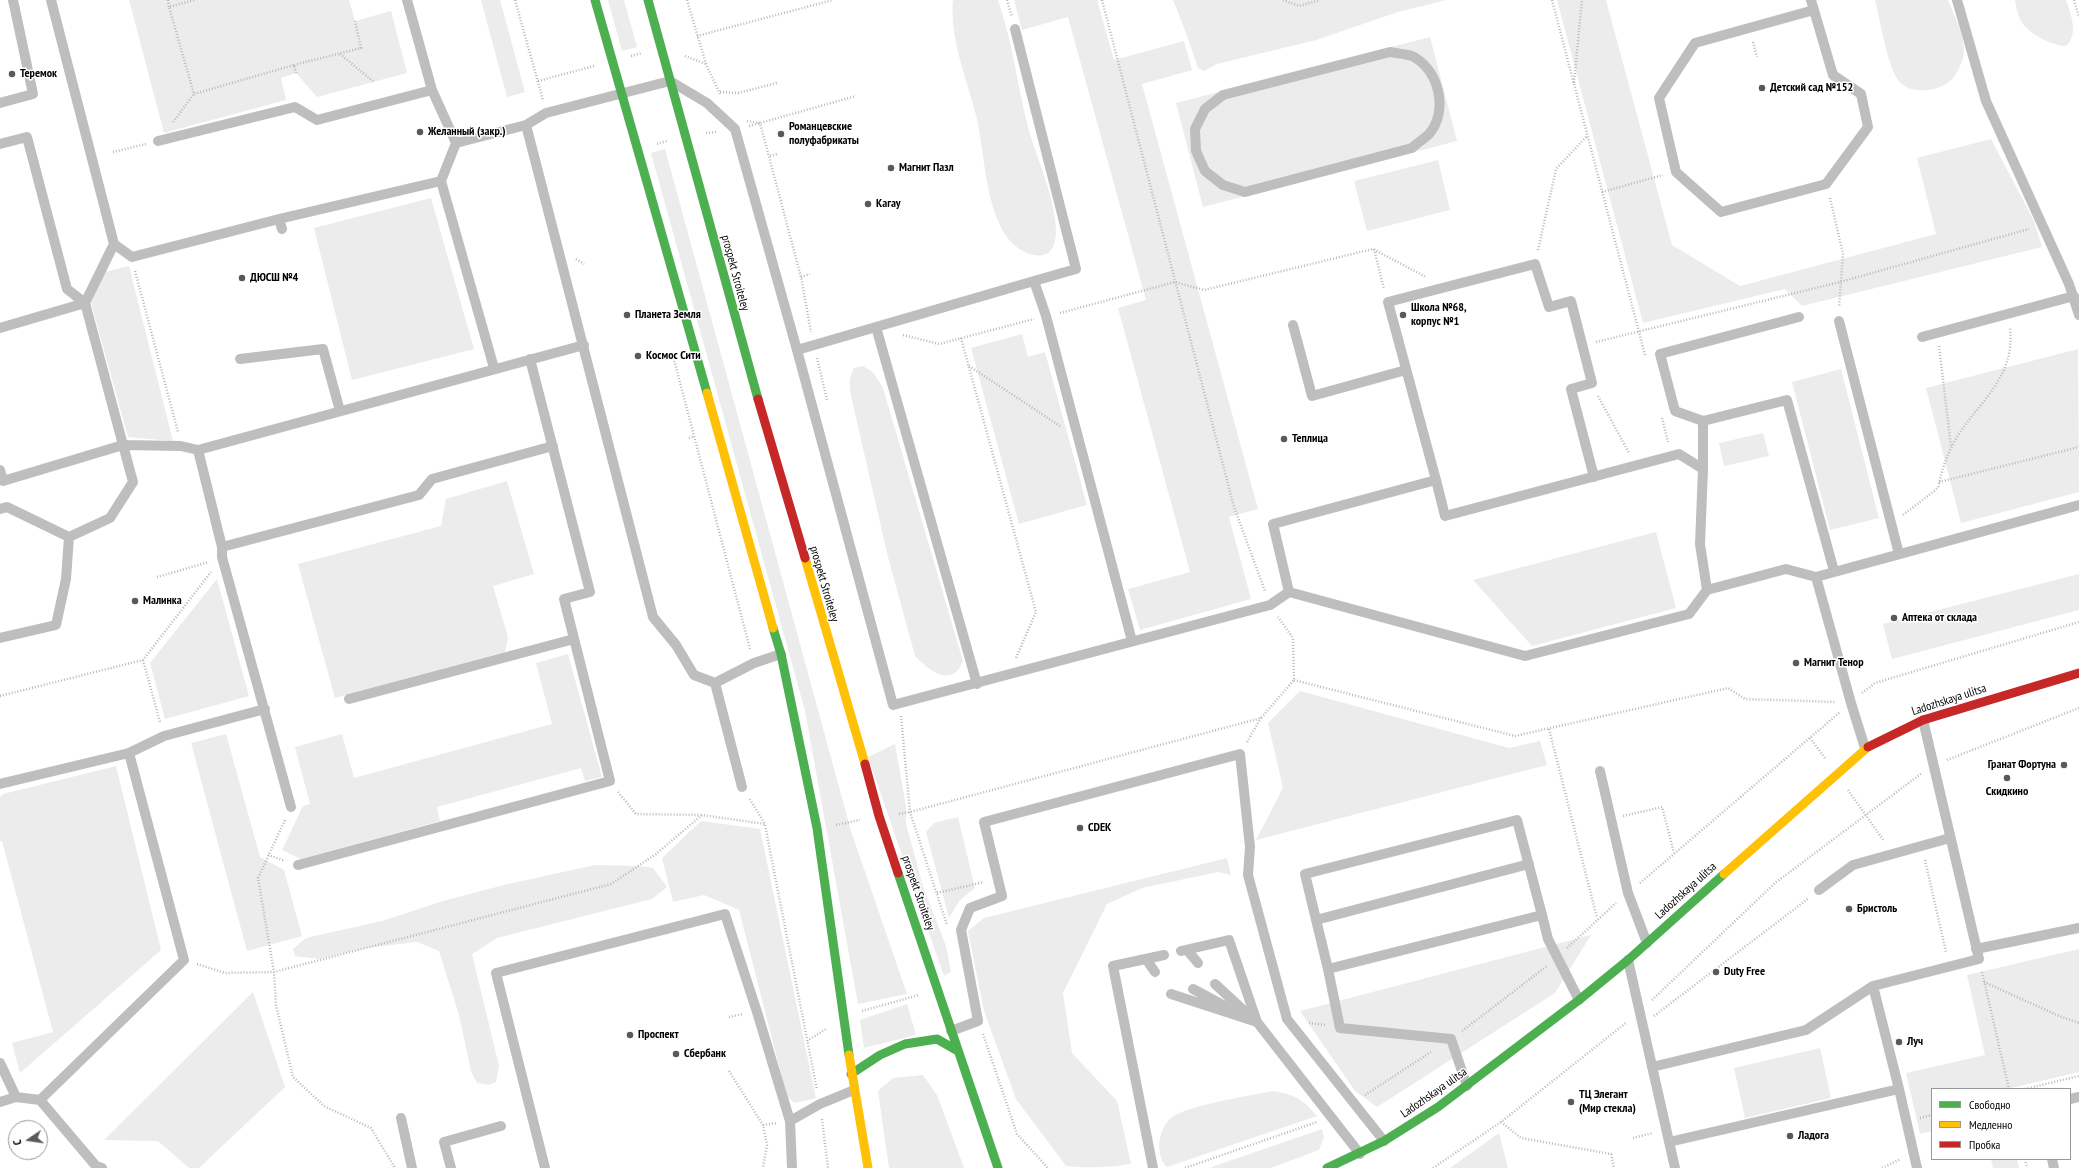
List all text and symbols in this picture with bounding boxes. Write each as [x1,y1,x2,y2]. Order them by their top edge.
place label: Теремок [20,67,57,81]
marker: Теремок [7,69,17,79]
place label: Детский сад №152 [1770,81,1853,95]
marker: Детский сад №152 [1757,83,1767,93]
place label: Романцевские полуфабрикаты [789,120,859,148]
place label: Желанный (закр.) [428,125,506,139]
marker: Желанный (закр.) [415,127,425,137]
marker: Романцевские полуфабрикаты [776,129,786,139]
place label: Магнит Пазл [899,161,954,175]
marker: Магнит Пазл [886,163,896,173]
place label: Кагау [876,197,901,211]
marker: Кагау [863,199,873,209]
street label: prospekt Stroiteley [718,233,752,313]
place label: ДЮСШ №4 [250,271,298,285]
marker: ДЮСШ №4 [237,273,247,283]
place label: Школа №68, корпус №1 [1411,301,1467,329]
place label: Планета Земля [635,308,701,322]
marker: Планета Земля [622,310,632,320]
marker: Школа №68, корпус №1 [1398,310,1408,320]
place label: Космос Сити [646,349,701,363]
marker: Космос Сити [633,351,643,361]
place label: Теплица [1292,432,1328,446]
marker: Теплица [1279,434,1289,444]
street label: prospekt Stroiteley [806,544,842,624]
place label: Малинка [143,594,182,608]
marker: Малинка [130,596,140,606]
place label: Аптека от склада [1902,611,1977,625]
marker: Аптека от склада [1889,613,1899,623]
place label: Магнит Тенор [1804,656,1864,670]
marker: Магнит Тенор [1791,658,1801,668]
street label: Ladozhskaya ulitsa [1910,681,1988,719]
place label: Гранат Фортуна [1988,758,2056,772]
marker: Гранат Фортуна [2059,760,2069,770]
marker: Скидкино [2002,773,2012,783]
place label: Скидкино [1986,785,2028,799]
place label: CDEK [1088,821,1111,835]
marker: CDEK [1075,823,1085,833]
street label: prospekt Stroiteley [898,854,938,932]
street label: Ladozhskaya ulitsa [1652,860,1720,922]
place label: Бристоль [1857,902,1897,916]
marker: Бристоль [1844,904,1854,914]
place label: Duty Free [1724,965,1765,979]
marker: Duty Free [1711,967,1721,977]
place label: Проспект [638,1028,679,1042]
marker: Проспект [625,1030,635,1040]
place label: Луч [1907,1035,1923,1049]
marker: Луч [1894,1037,1904,1047]
place label: Сбербанк [684,1047,726,1061]
marker: Сбербанк [671,1049,681,1059]
street label: Ladozhskaya ulitsa [1398,1065,1470,1121]
place label: ТЦ Элегант (Мир стекла) [1579,1088,1636,1116]
legend [1931,1088,2071,1160]
marker: ТЦ Элегант (Мир стекла) [1566,1097,1576,1107]
text: Свободно [1969,1097,2011,1112]
text: Медленно [1969,1117,2012,1132]
north arrow [8,1120,48,1160]
place label: Ладога [1798,1129,1829,1143]
marker: Ладога [1785,1131,1795,1141]
text: Пробка [1969,1137,2000,1152]
text: С [10,1138,25,1147]

